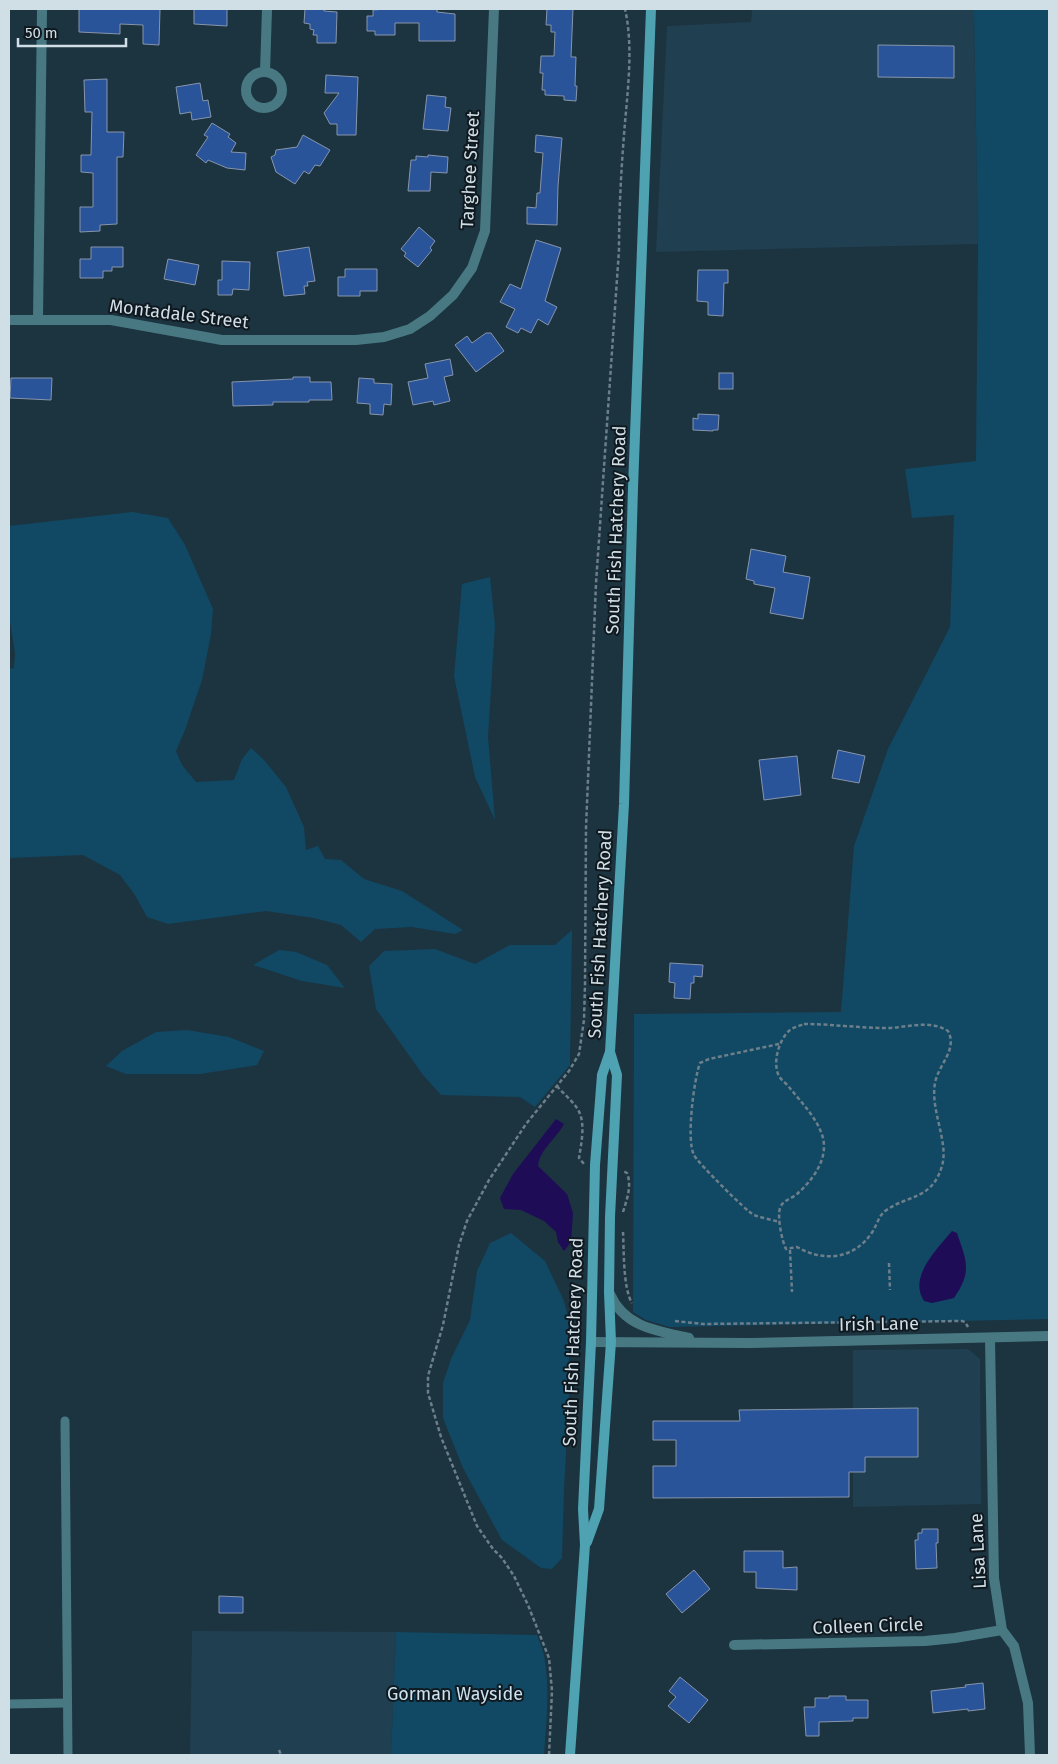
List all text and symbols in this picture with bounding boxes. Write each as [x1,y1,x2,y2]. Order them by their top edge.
scale bar [18,15,125,47]
text: 50 m [25,24,58,42]
street label: Targhee Street [456,110,484,230]
street label: Montadale Street [108,295,250,334]
street label: South Fish Hatchery Road [601,425,631,635]
street label: South Fish Hatchery Road [584,829,616,1039]
street label: South Fish Hatchery Road [558,1237,588,1447]
street label: Irish Lane [839,1312,919,1336]
street label: Lisa Lane [965,1513,991,1589]
street label: Colleen Circle [812,1613,924,1639]
park label: Gorman Wayside [387,1683,523,1705]

